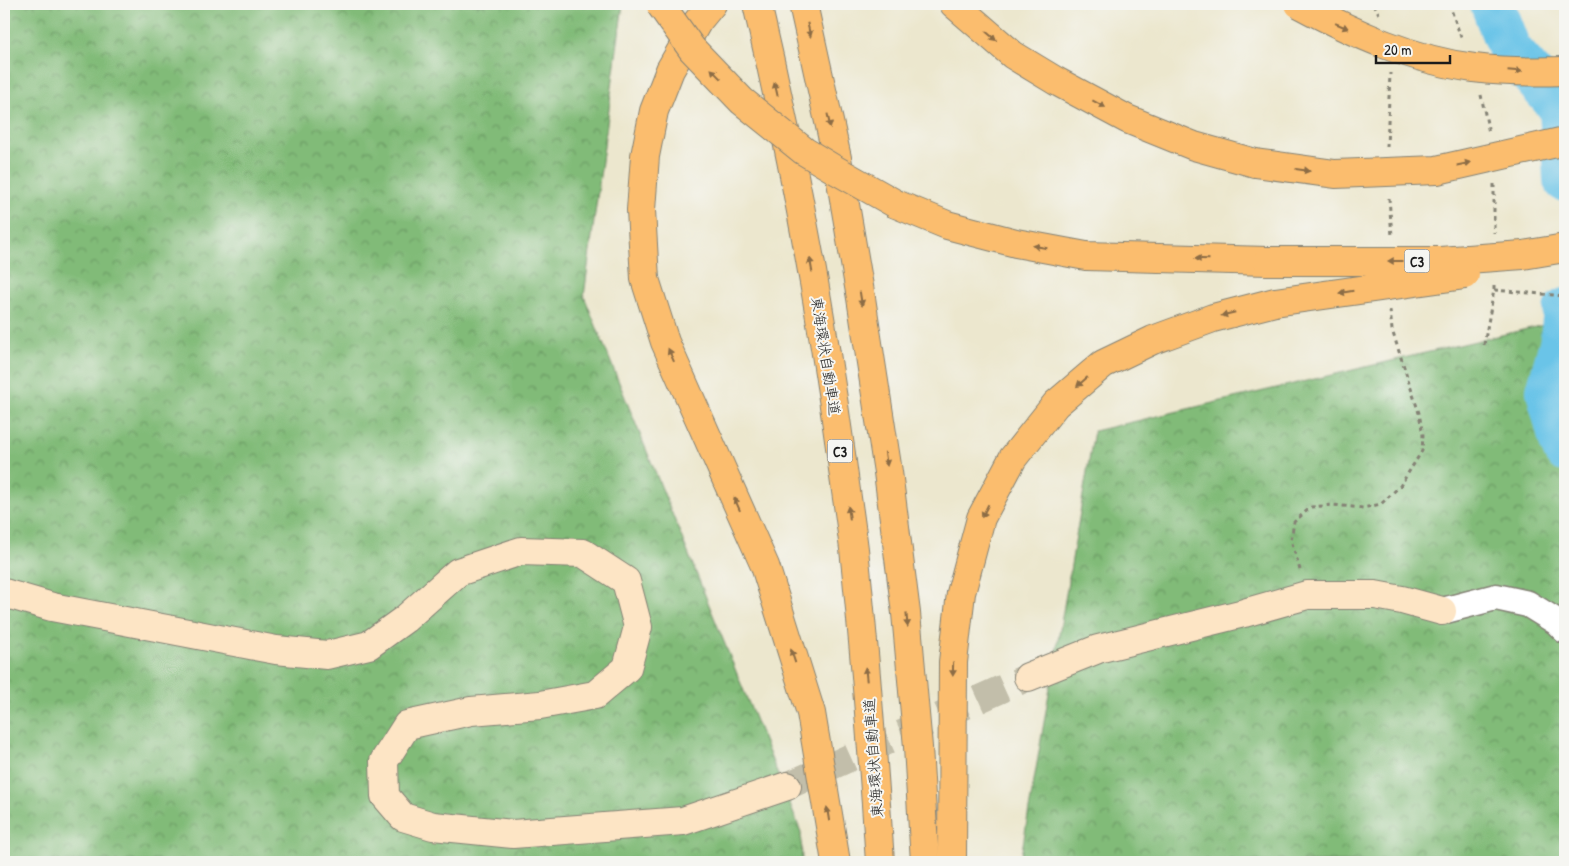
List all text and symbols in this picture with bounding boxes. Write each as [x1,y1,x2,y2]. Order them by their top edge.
one-way arrow [1335,22,1349,30]
one-way arrow [805,23,813,38]
one-way arrow [984,30,996,42]
scale bar [1376,32,1450,64]
text: 20 m [1384,39,1411,60]
one-way arrow [710,68,722,80]
one-way arrow [1507,68,1523,76]
one-way arrow [772,81,780,96]
one-way arrow [1092,100,1106,108]
one-way arrow [825,114,833,129]
one-way arrow [1457,160,1473,168]
one-way arrow [1295,166,1311,174]
one-way arrow [1032,243,1048,251]
road number: C3 [1404,250,1430,272]
one-way arrow [1193,255,1209,263]
one-way arrow [807,257,815,273]
one-way arrow [1387,257,1403,265]
one-way arrow [1338,288,1354,296]
one-way arrow [858,291,866,307]
street label: 東海環状自動車道 [806,295,846,417]
one-way arrow [1221,310,1236,318]
one-way arrow [666,348,674,362]
one-way arrow [1076,376,1088,387]
road number: C3 [828,440,852,462]
one-way arrow [882,452,890,468]
one-way arrow [732,497,740,511]
one-way arrow [845,504,853,520]
one-way arrow [981,504,989,518]
one-way arrow [903,613,911,629]
one-way arrow [789,648,797,663]
one-way arrow [949,661,957,677]
one-way arrow [862,666,870,682]
street label: 東海環状自動車道 [858,697,888,819]
one-way arrow [824,806,832,822]

